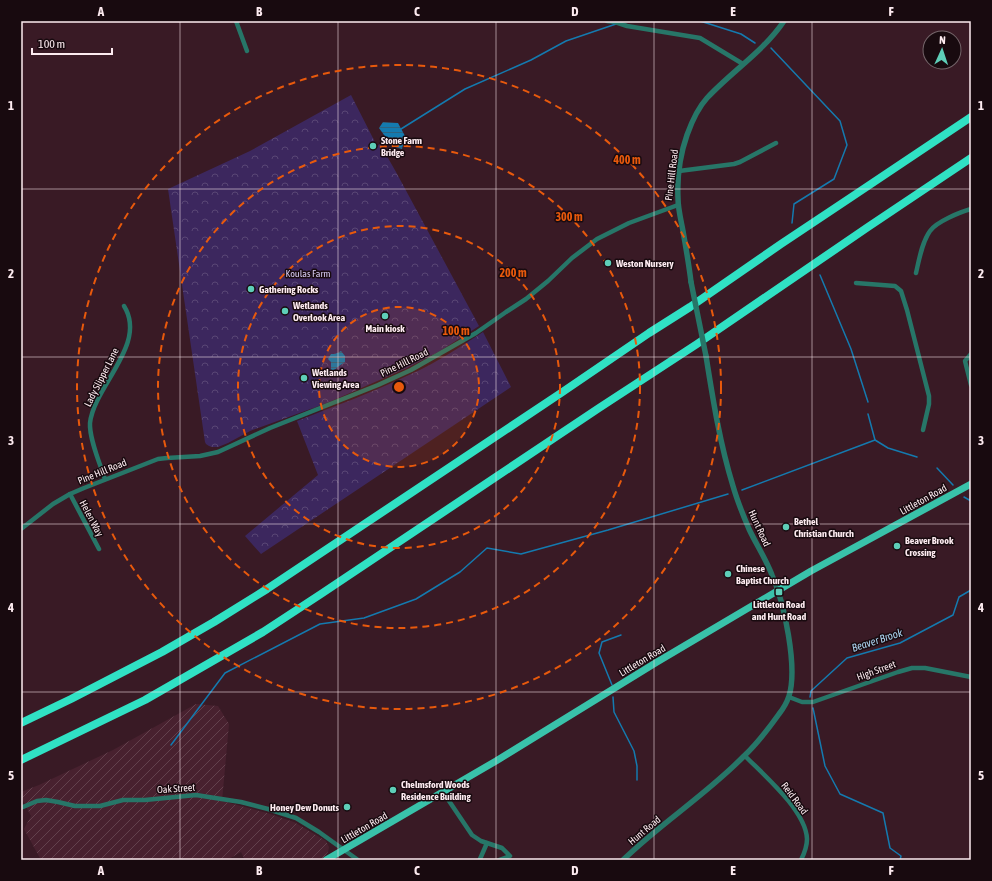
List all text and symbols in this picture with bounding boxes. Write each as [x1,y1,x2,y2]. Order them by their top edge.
text: A [97,4,105,19]
text: B [256,4,263,19]
text: C [414,4,420,19]
text: D [571,4,579,19]
text: E [730,4,736,19]
text: F [888,4,894,19]
scale bar [32,30,112,56]
north arrow [922,30,962,70]
text: N [939,34,946,46]
text: 100 m [38,37,65,51]
text: 1 [8,98,14,113]
text: 1 [978,98,984,113]
place label: Stone Farm Bridge [381,135,422,158]
marker: Stone Farm Bridge [368,141,378,151]
street label: Pine Hill Road [663,149,680,201]
text: 400 m [612,153,641,167]
text: 300 m [555,210,583,224]
marker: Weston Nursery [603,258,613,268]
place label: Weston Nursery [615,258,674,269]
text: 2 [8,266,14,281]
text: 200 m [499,266,527,280]
text: 2 [978,266,984,281]
park label: Koulas Farm [285,268,331,279]
marker: Gathering Rocks [246,284,256,294]
place label: Gathering Rocks [259,284,319,295]
place label: Wetlands Overlook Area [292,300,345,323]
marker: Wetlands Overlook Area [280,306,290,316]
marker: Main kiosk [380,311,390,321]
place label: Main kiosk [365,323,405,334]
text: 100 m [442,324,470,338]
street label: Lady Slipper Lane [82,346,121,408]
street label: Pine Hill Road [379,346,430,379]
place label: Wetlands Viewing Area [311,367,360,390]
marker: Wetlands Viewing Area [299,373,309,383]
centre of rings [392,380,406,394]
text: 3 [8,433,14,448]
text: 3 [978,433,984,448]
street label: Pine Hill Road [76,457,128,486]
street label: Littleton Road [898,482,949,517]
street label: Helen Way [77,498,106,538]
street label: Hunt Road [746,508,773,548]
place label: Bethel Christian Church [794,516,854,539]
marker: Bethel Christian Church [781,522,791,532]
place label: Beaver Brook Crossing [905,535,954,558]
marker: Beaver Brook Crossing [892,541,902,551]
place label: Chinese Baptist Church [736,563,789,586]
marker: Chinese Baptist Church [723,569,733,579]
marker: Littleton Road and Hunt Road [774,587,784,597]
place label: Littleton Road and Hunt Road [752,599,806,622]
text: 4 [7,600,14,615]
text: 4 [977,600,984,615]
water label: Beaver Brook [850,626,904,654]
street label: Littleton Road [617,642,668,678]
street label: High Street [855,658,897,683]
text: 5 [8,768,14,783]
text: 5 [978,768,984,783]
place label: Chelmsford Woods Residence Building [401,779,471,802]
street label: Reid Road [779,780,810,817]
street label: Oak Street [157,782,196,795]
marker: Chelmsford Woods Residence Building [388,785,398,795]
place label: Honey Dew Donuts [270,802,339,813]
marker: Honey Dew Donuts [342,802,352,812]
street label: Littleton Road [339,810,390,845]
street label: Hunt Road [626,814,663,847]
text: A [97,863,105,878]
text: B [256,863,263,878]
text: C [414,863,420,878]
text: D [571,863,579,878]
text: E [730,863,736,878]
text: F [888,863,894,878]

